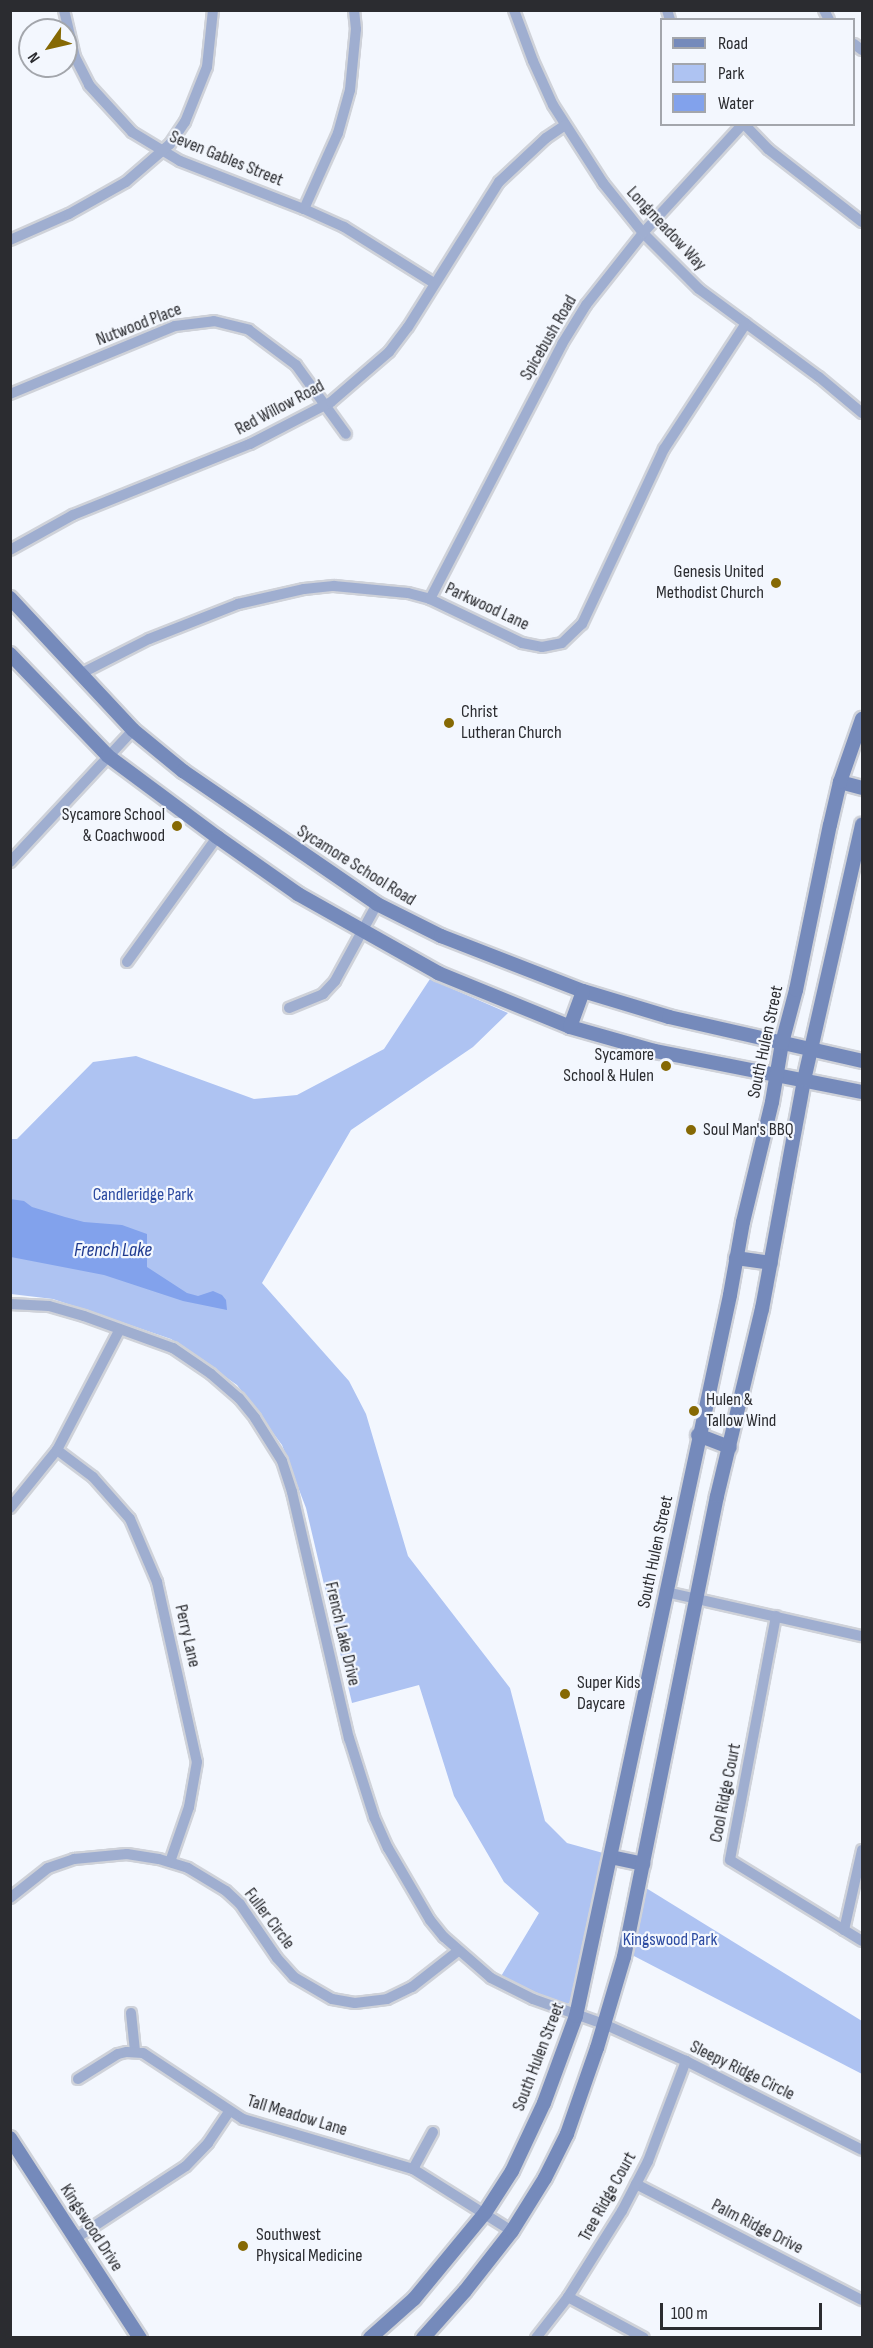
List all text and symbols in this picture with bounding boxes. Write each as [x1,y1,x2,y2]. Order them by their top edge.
north arrow [18,18,78,78]
legend [660,18,855,126]
text: Road [718,33,748,54]
text: N [24,48,45,66]
text: Park [718,63,744,84]
text: Water [718,93,754,114]
street label: Seven Gables Street [166,126,286,192]
street label: Longmeadow Way [621,182,711,276]
street label: Spicebush Road [516,292,582,384]
street label: Nutwood Place [93,299,185,351]
street label: Red Willow Road [232,376,328,440]
place label: Genesis United Methodist Church [656,562,764,604]
marker: Genesis United Methodist Church [769,576,783,590]
street label: Parkwood Lane [442,578,532,636]
place label: Christ Lutheran Church [461,702,562,744]
marker: Christ Lutheran Church [442,716,456,730]
place label: Sycamore School & Coachwood [62,805,165,848]
marker: Sycamore School & Coachwood [170,819,184,833]
street label: Sycamore School Road [293,821,419,911]
street label: South Hulen Street [744,984,788,1100]
place label: Sycamore School & Hulen [563,1045,654,1088]
marker: Sycamore School & Hulen [659,1059,673,1073]
place label: Soul Man's BBQ [703,1119,794,1141]
marker: Soul Man's BBQ [684,1123,698,1137]
park label: Candleridge Park [93,1184,193,1206]
water label: French Lake [74,1238,152,1262]
place label: Hulen & Tallow Wind [706,1390,776,1432]
marker: Hulen & Tallow Wind [687,1404,701,1418]
street label: South Hulen Street [634,1494,678,1610]
street label: French Lake Drive [320,1580,364,1688]
street label: Perry Lane [169,1603,205,1669]
place label: Super Kids Daycare [577,1673,640,1716]
marker: Super Kids Daycare [558,1687,572,1701]
street label: Cool Ridge Court [706,1742,746,1844]
street label: Fuller Circle [239,1884,299,1954]
park label: Kingswood Park [623,1929,717,1951]
street label: South Hulen Street [508,2000,570,2114]
street label: Sleepy Ridge Circle [686,2036,798,2106]
street label: Tall Meadow Lane [244,2090,350,2142]
street label: Tree Ridge Court [575,2148,641,2246]
street label: Kingswood Drive [55,2180,127,2276]
street label: Palm Ridge Drive [708,2195,806,2259]
place label: Southwest Physical Medicine [256,2225,362,2268]
marker: Southwest Physical Medicine [234,2237,252,2255]
scale bar [663,2291,825,2329]
text: 100 m [671,2303,708,2324]

